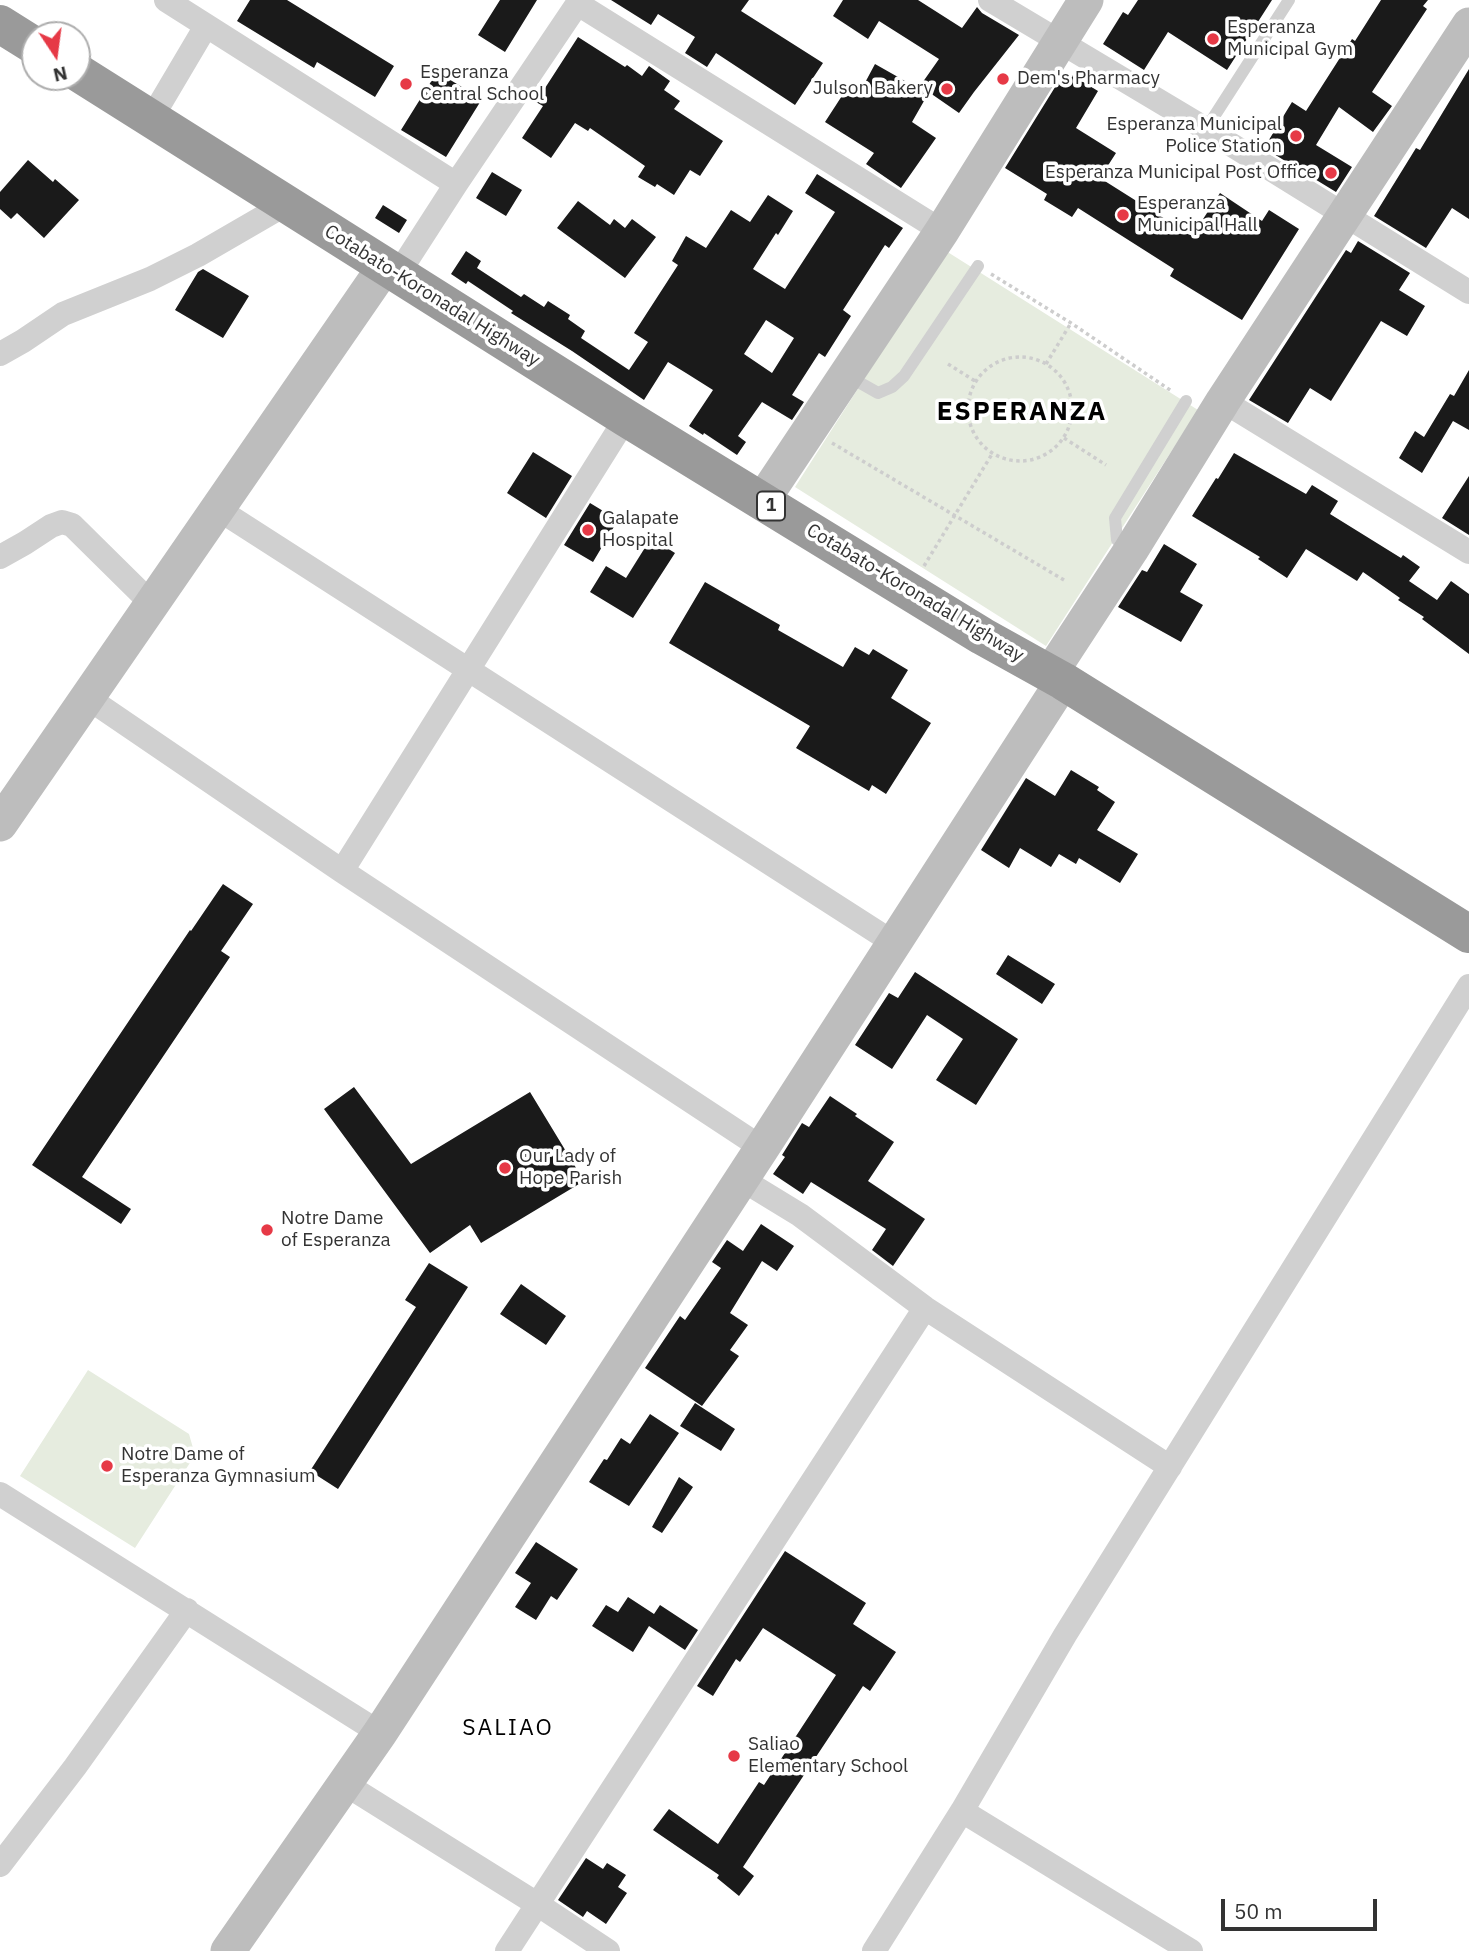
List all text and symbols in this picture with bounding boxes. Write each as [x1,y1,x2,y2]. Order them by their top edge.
place label: Esperanza Municipal Gym [1227,17,1353,61]
north arrow [21,21,91,91]
marker: Esperanza Municipal Gym [1205,31,1221,47]
text: N [51,61,70,88]
place label: Esperanza Central School [420,62,544,106]
place label: Dem's Pharmacy [1017,68,1160,90]
marker: Dem's Pharmacy [995,71,1011,87]
marker: Esperanza Central School [398,76,414,92]
place label: Julson Bakery [813,78,933,100]
marker: Julson Bakery [939,81,955,97]
place label: Esperanza Municipal Police Station [1107,114,1282,158]
marker: Esperanza Municipal Police Station [1288,128,1304,144]
place label: Esperanza Municipal Post Office [1045,162,1317,184]
marker: Esperanza Municipal Post Office [1323,165,1339,181]
place label: Esperanza Municipal Hall [1137,193,1258,237]
marker: Esperanza Municipal Hall [1115,207,1131,223]
street label: Cotabato-Koronadal Highway [320,220,544,372]
district label: ESPERANZA [938,396,1106,428]
road number: 1 [757,492,785,520]
place label: Galapate Hospital [602,508,679,552]
street label: Cotabato-Koronadal Highway [802,519,1028,667]
marker: Galapate Hospital [580,522,596,538]
place label: Our Lady of Hope Parish [519,1146,622,1190]
marker: Our Lady of Hope Parish [497,1160,513,1176]
place label: Notre Dame of Esperanza [281,1208,391,1252]
marker: Notre Dame of Esperanza [259,1222,275,1238]
place label: Notre Dame of Esperanza Gymnasium [121,1444,316,1488]
marker: Notre Dame of Esperanza Gymnasium [99,1458,115,1474]
district label: SALIAO [463,1714,553,1742]
place label: Saliao Elementary School [748,1734,908,1778]
marker: Saliao Elementary School [726,1748,742,1764]
scale bar [1224,1884,1380,1928]
text: 50 m [1234,1897,1283,1925]

